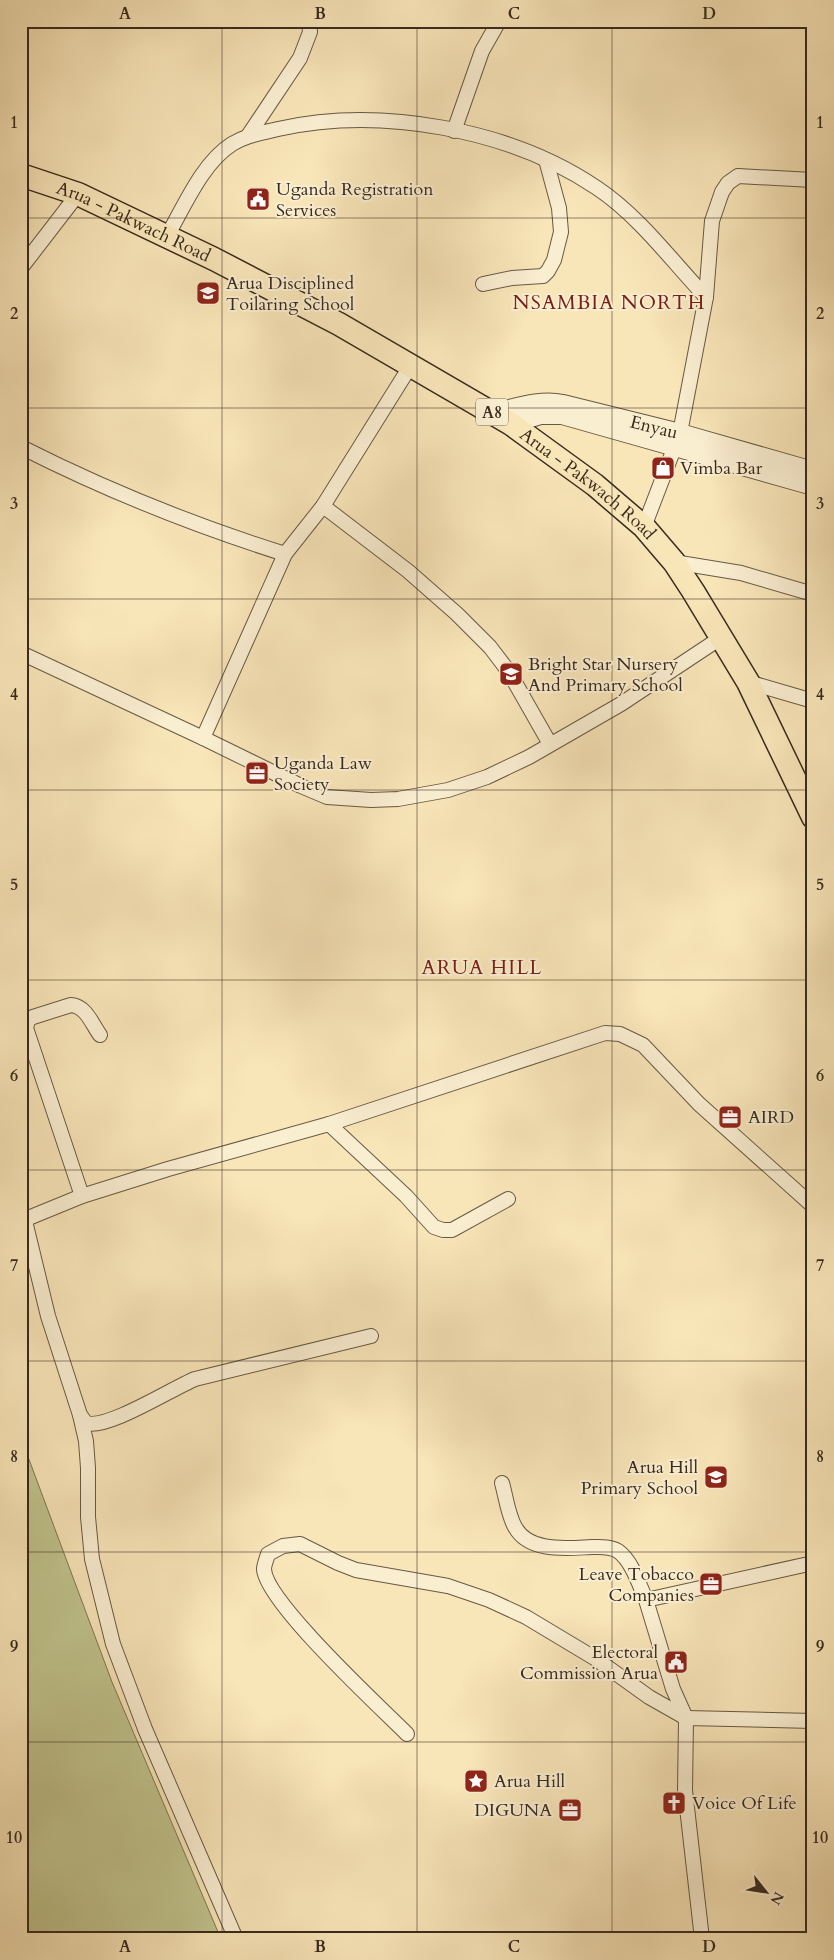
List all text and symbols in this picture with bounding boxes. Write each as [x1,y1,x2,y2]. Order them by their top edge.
text: A [119,3,131,25]
text: B [314,3,326,25]
text: C [508,3,520,25]
text: D [702,3,716,25]
text: 1 [10,112,18,134]
text: 1 [816,112,824,134]
street label: Arua - Pakwach Road [53,176,215,269]
place label: Uganda Registration Services [276,177,434,223]
public building icon: Uganda Registration Services [245,186,271,212]
place label: Arua Disciplined Toilaring School [226,271,355,317]
school or university icon: Arua Disciplined Toilaring School [195,280,221,306]
district label: NSAMBIA NORTH [513,289,705,316]
text: 2 [10,303,18,325]
text: 2 [816,303,824,325]
road number: A8 [476,398,508,426]
street label: Enyau [627,409,681,446]
street label: Arua - Pakwach Road [514,422,662,545]
shop icon: Vimba Bar [650,455,676,481]
place label: Vimba Bar [680,456,763,481]
text: 3 [10,493,18,515]
text: 3 [816,493,824,515]
place label: Bright Star Nursery And Primary School [528,652,683,698]
school or university icon: Bright Star Nursery And Primary School [498,661,524,687]
text: 4 [10,684,18,706]
text: 4 [816,684,824,706]
place label: Uganda Law Society [274,751,373,797]
office icon: Uganda Law Society [244,760,270,786]
text: 5 [10,874,18,896]
text: 5 [816,874,824,896]
district label: ARUA HILL [422,954,542,981]
text: 6 [10,1065,18,1087]
text: 6 [816,1065,824,1087]
office icon: AIRD [717,1104,743,1130]
place label: AIRD [748,1105,794,1130]
text: 7 [10,1255,18,1277]
text: 7 [816,1255,824,1277]
text: 8 [10,1446,18,1468]
text: 8 [816,1446,824,1468]
place label: Arua Hill Primary School [581,1455,698,1501]
school or university icon: Arua Hill Primary School [703,1464,729,1490]
place label: Leave Tobacco Companies [579,1562,694,1608]
office icon: Leave Tobacco Companies [698,1571,724,1597]
text: 9 [10,1636,18,1658]
text: 9 [816,1636,824,1658]
place label: Electoral Commission Arua [520,1640,658,1686]
public building icon: Electoral Commission Arua [663,1649,689,1675]
place icon: Arua Hill [463,1768,489,1794]
place label: Arua Hill [494,1769,566,1794]
church icon: Voice Of Life [661,1790,687,1816]
place label: Voice Of Life [692,1791,797,1816]
office icon: DIGUNA [557,1797,583,1823]
place label: DIGUNA [474,1798,552,1823]
text: 10 [6,1827,22,1849]
text: 10 [812,1827,828,1849]
north arrow [742,1868,792,1918]
text: N [766,1888,788,1908]
text: A [119,1936,131,1958]
text: B [314,1936,326,1958]
text: C [508,1936,520,1958]
text: D [702,1936,716,1958]

